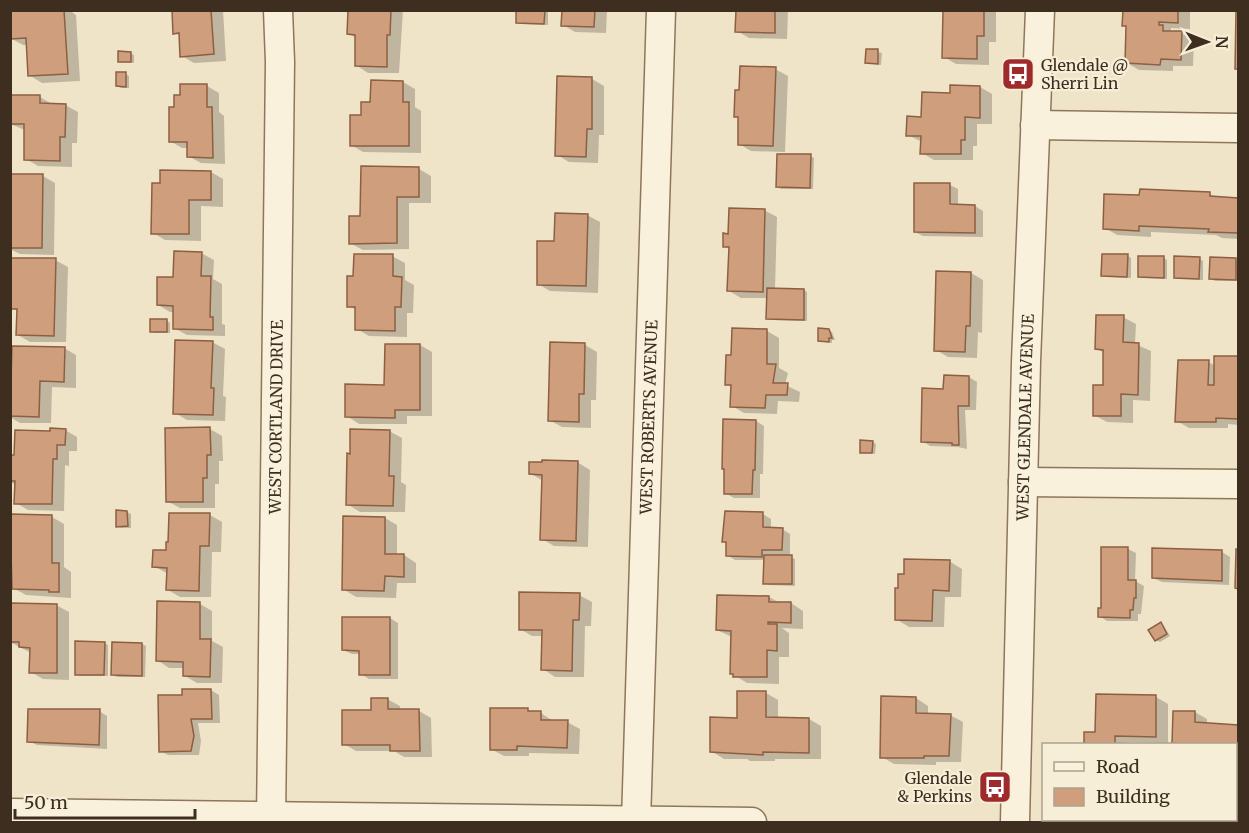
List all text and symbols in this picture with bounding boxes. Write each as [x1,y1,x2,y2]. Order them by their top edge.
north arrow [1177,12,1237,72]
text: N [1212,36,1232,49]
place label: Glendale @ Sherri Lin [1041,55,1128,93]
bus stop icon: Glendale @ Sherri Lin [1000,56,1036,92]
street label: WEST GLENDALE AVENUE [1012,313,1038,522]
street label: WEST CORTLAND DRIVE [265,319,287,515]
street label: WEST ROBERTS AVENUE [635,319,661,516]
legend [1042,743,1237,821]
text: Road [1096,755,1140,778]
place label: Glendale & Perkins [897,768,972,806]
bus stop icon: Glendale & Perkins [977,769,1013,805]
scale bar [15,782,195,820]
text: Building [1096,785,1170,808]
text: 50 m [24,791,68,814]

